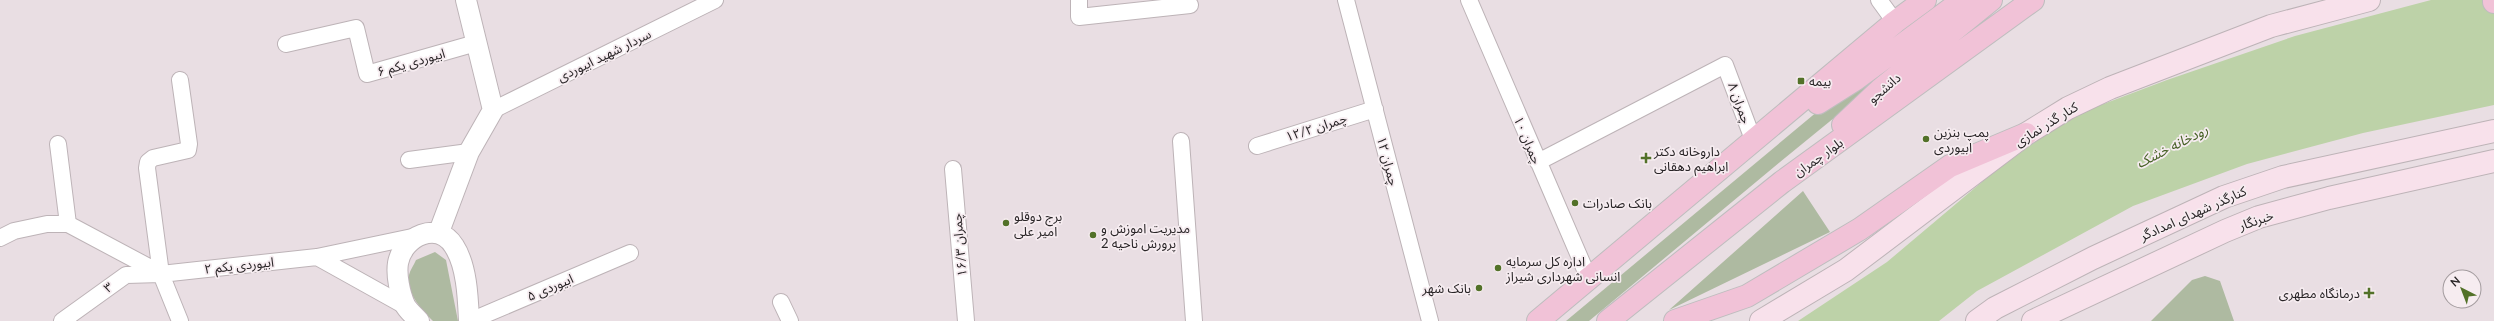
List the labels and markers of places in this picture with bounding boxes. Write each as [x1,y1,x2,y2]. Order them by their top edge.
place label: بیمه [1809,73,1831,89]
marker: بیمه [1796,76,1806,86]
place label: پمپ بنزین ابیوردی [1934,124,1989,156]
marker: پمپ بنزین ابیوردی [1921,134,1931,144]
place label: داروخانه دکتر ابراهیم دهقانی [1653,143,1728,177]
marker: داروخانه دکتر ابراهیم دهقانی [1641,153,1651,163]
place label: بانک صادرات [1583,195,1652,211]
marker: بانک صادرات [1570,198,1580,208]
place label: برج دوقلو امیر علی [1014,208,1062,240]
marker: برج دوقلو امیر علی [1001,218,1011,228]
place label: مدیریت اموزش و پرورش ناحیه 2 [1101,220,1190,253]
marker: مدیریت اموزش و پرورش ناحیه 2 [1088,230,1098,240]
place label: اداره کل سرمایه انسانی شهرداری شیراز [1505,253,1620,285]
marker: اداره کل سرمایه انسانی شهرداری شیراز [1493,263,1503,273]
place label: بانک شهر [1421,280,1471,297]
marker: بانک شهر [1474,283,1484,293]
place label: درمانگاه مطهری [2279,285,2360,302]
marker: درمانگاه مطهری [2363,287,2375,299]

